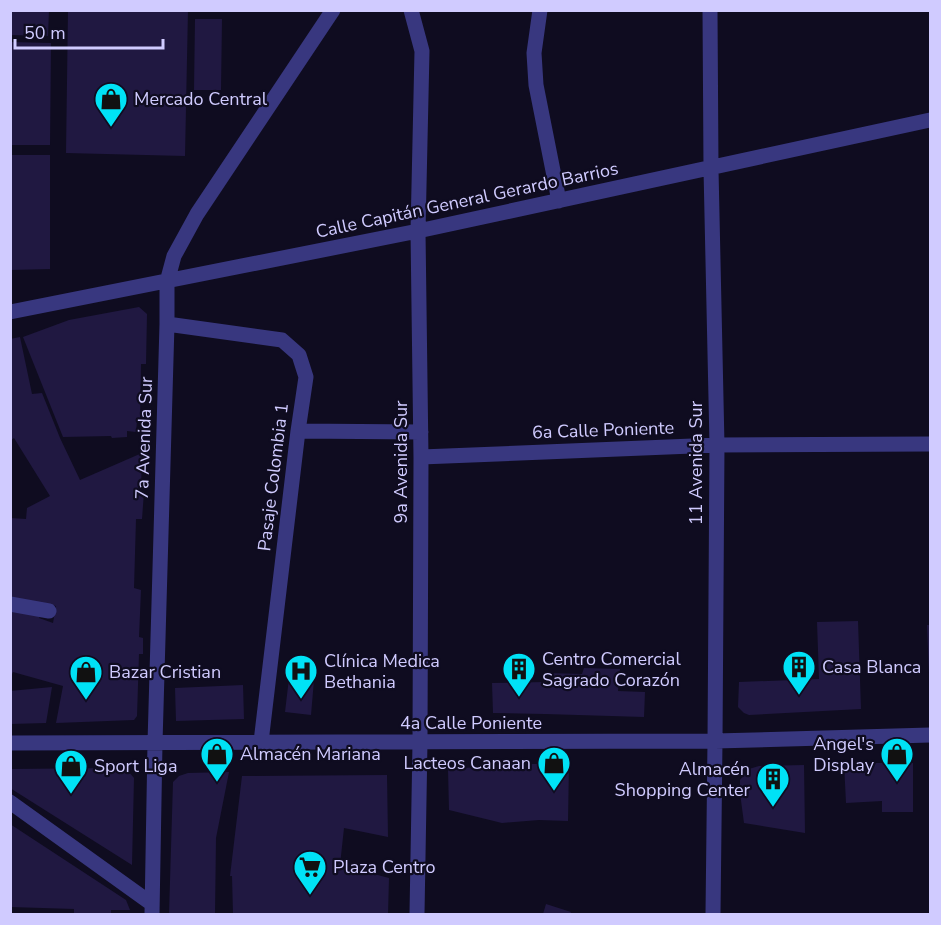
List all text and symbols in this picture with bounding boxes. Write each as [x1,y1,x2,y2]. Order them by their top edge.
scale bar [15,12,164,50]
text: 50 m [24,21,66,45]
shop icon: Mercado Central [93,81,129,128]
place label: Mercado Central [134,87,268,111]
street label: Calle Capitán General Gerardo Barrios [314,156,620,244]
street label: 7a Avenida Sur [130,376,158,500]
street label: 9a Avenida Sur [389,400,413,524]
street label: 11 Avenida Sur [684,400,708,525]
street label: Pasaje Colombia 1 [252,402,294,552]
street label: 6a Calle Poniente [532,416,674,444]
place label: Centro Comercial Sagrado Corazón [542,647,681,692]
place label: Clínica Medica Bethania [324,649,440,694]
building icon: Casa Blanca [781,649,817,696]
building icon: Centro Comercial Sagrado Corazón [501,651,537,698]
hospital icon: Clínica Medica Bethania [283,653,319,700]
shop icon: Bazar Cristian [68,654,104,701]
place label: Casa Blanca [822,655,921,679]
place label: Bazar Cristian [109,660,221,684]
street label: 4a Calle Poniente [400,711,542,735]
place label: Angel's Display [813,732,875,777]
shop icon: Almacén Mariana [199,736,235,783]
shop icon: Angel's Display [879,736,915,783]
place label: Almacén Mariana [240,742,381,766]
shop icon: Lacteos Canaan [536,745,572,792]
shop icon: Sport Liga [53,748,89,795]
place label: Lacteos Canaan [403,751,531,775]
place label: Sport Liga [94,754,177,778]
place label: Almacén Shopping Center [615,757,751,802]
building icon: Almacén Shopping Center [755,761,791,808]
supermarket icon: Plaza Centro [292,849,328,896]
place label: Plaza Centro [333,855,436,879]

